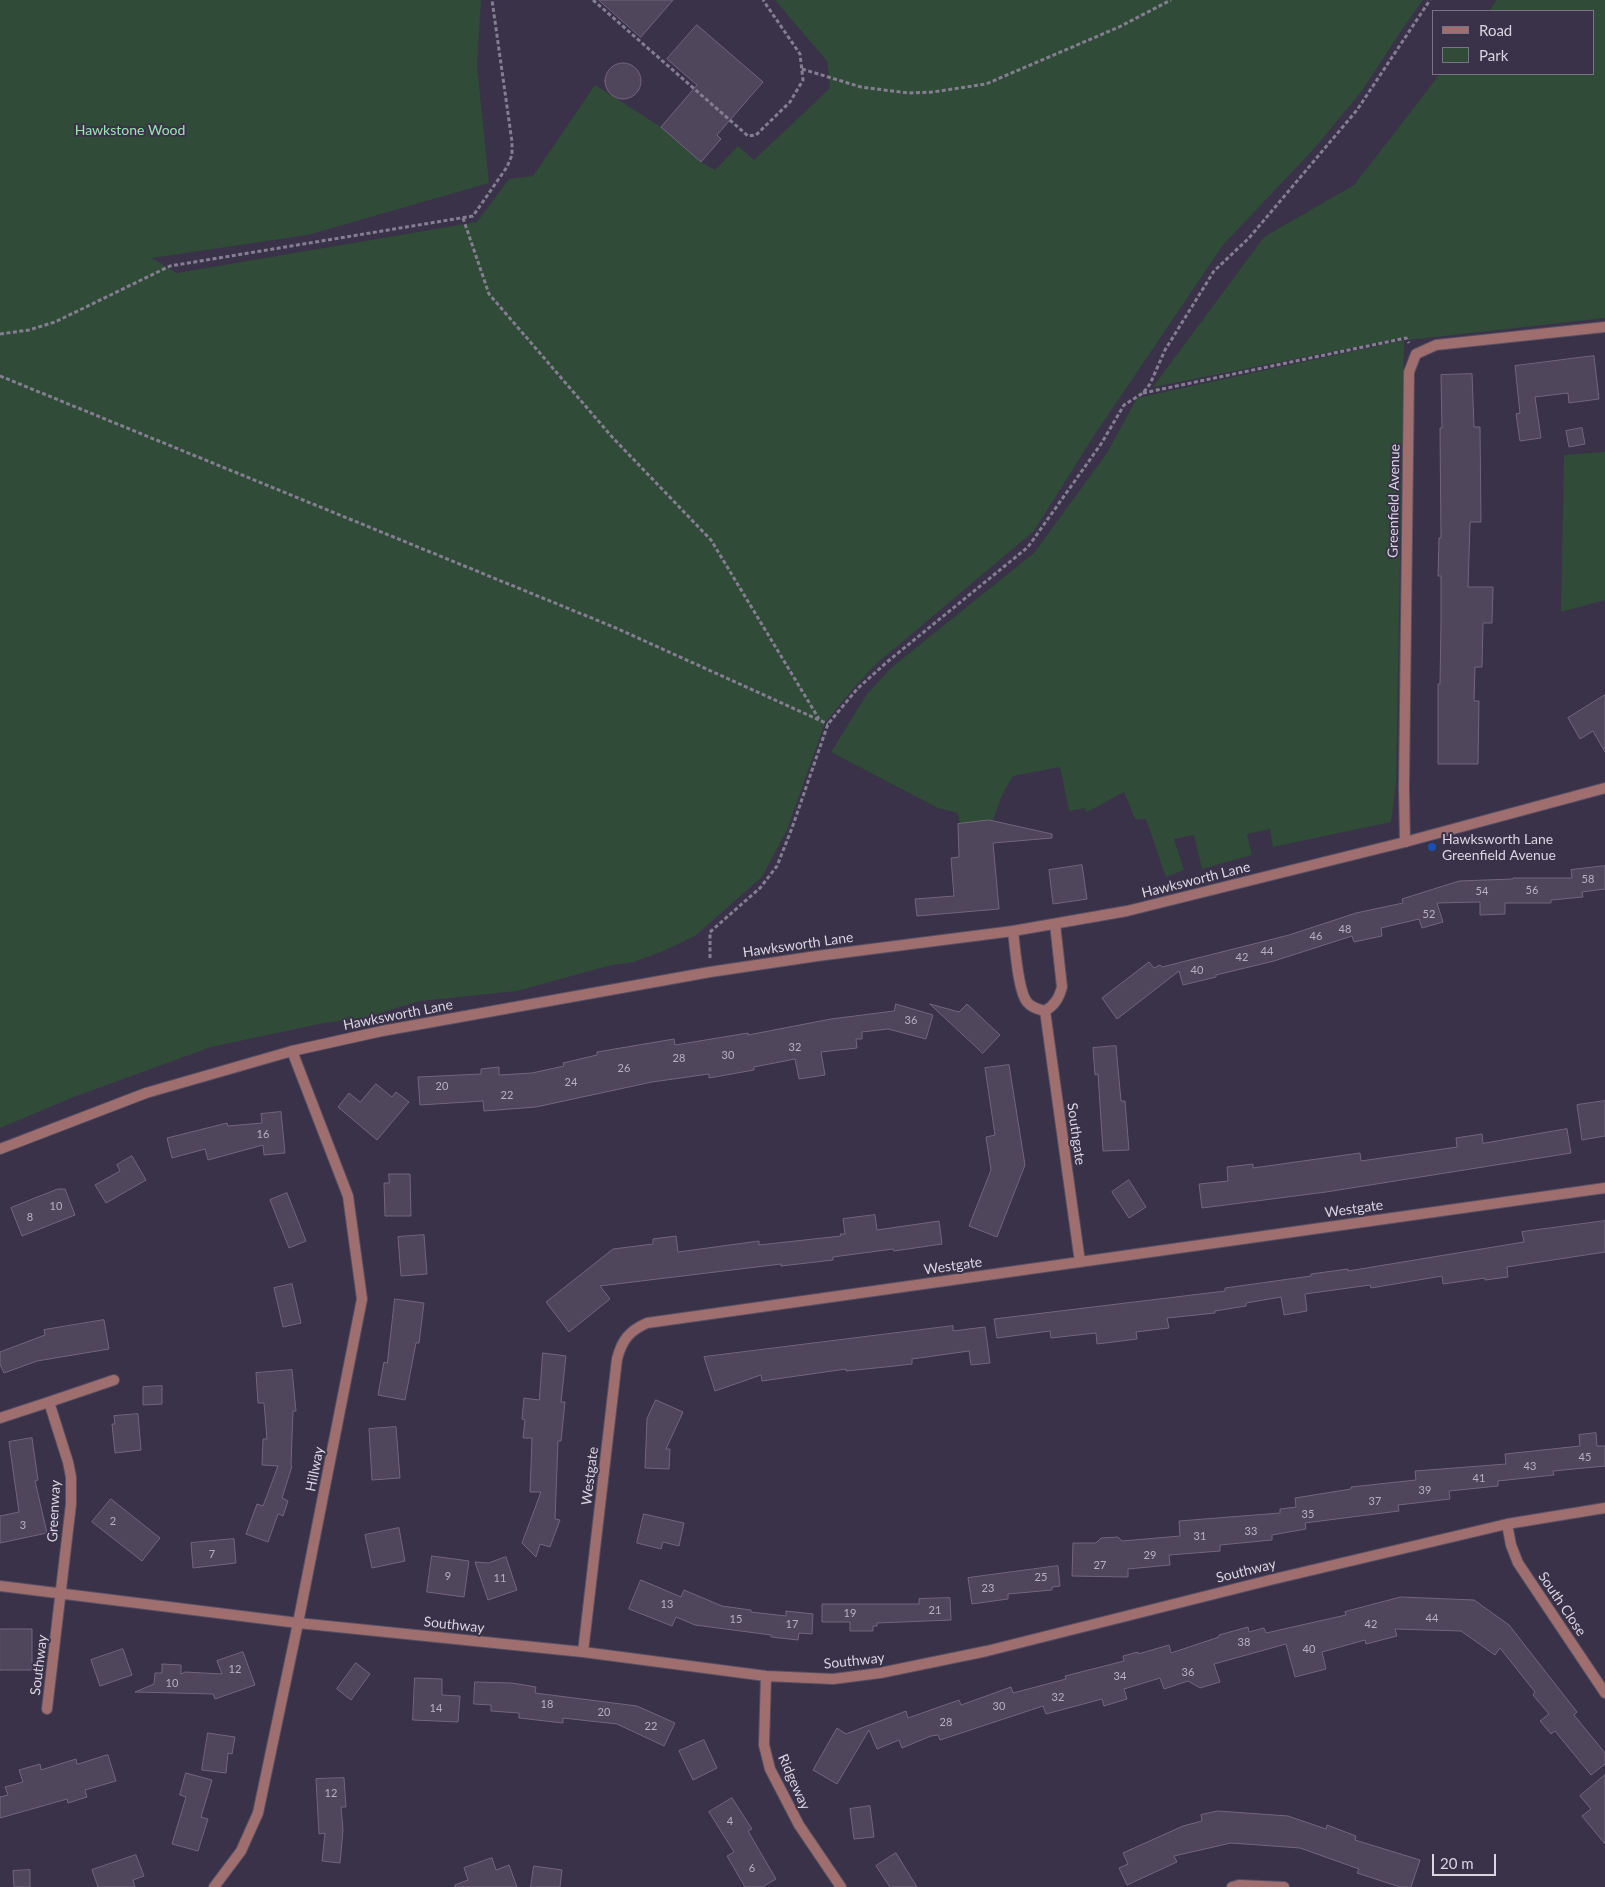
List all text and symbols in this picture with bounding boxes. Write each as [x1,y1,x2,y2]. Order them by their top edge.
legend [1432,10,1595,75]
text: Road [1479,21,1512,39]
text: Park [1479,46,1508,64]
park label: Hawkstone Wood [75,122,185,138]
street label: Greenfield Avenue [1385,444,1403,558]
place label: Hawksworth Lane Greenfield Avenue [1442,831,1556,864]
marker: Hawksworth Lane Greenfield Avenue [1426,841,1438,853]
street label: Hawksworth Lane [1140,858,1252,902]
house number: 58 [1582,872,1594,886]
house number: 56 [1526,883,1538,897]
house number: 54 [1476,884,1488,898]
house number: 52 [1423,907,1435,921]
house number: 48 [1339,922,1351,936]
street label: Hawksworth Lane [742,929,854,961]
house number: 46 [1310,929,1322,943]
house number: 44 [1261,944,1273,958]
house number: 42 [1236,950,1248,964]
house number: 40 [1191,963,1203,977]
street label: Hawksworth Lane [342,996,454,1034]
house number: 36 [905,1013,917,1027]
house number: 32 [789,1040,801,1054]
house number: 30 [722,1048,734,1062]
house number: 28 [673,1051,685,1065]
house number: 26 [618,1061,630,1075]
house number: 24 [565,1075,577,1089]
house number: 20 [436,1079,448,1093]
house number: 22 [501,1088,513,1102]
street label: Southgate [1063,1102,1089,1166]
house number: 16 [257,1127,269,1141]
street label: Westgate [1324,1197,1384,1221]
house number: 10 [50,1199,62,1213]
house number: 8 [27,1210,33,1224]
street label: Westgate [923,1254,983,1278]
street label: Hillway [302,1445,328,1493]
street label: Westgate [578,1446,602,1506]
house number: 45 [1579,1450,1591,1464]
house number: 43 [1524,1459,1536,1473]
house number: 41 [1473,1471,1485,1485]
street label: Greenway [44,1479,64,1543]
house number: 39 [1419,1483,1431,1497]
house number: 37 [1369,1494,1381,1508]
house number: 35 [1302,1507,1314,1521]
house number: 2 [110,1514,116,1528]
house number: 3 [20,1518,26,1532]
house number: 33 [1245,1524,1257,1538]
house number: 31 [1194,1529,1206,1543]
house number: 7 [209,1547,215,1561]
house number: 29 [1144,1548,1156,1562]
street label: Southway [1214,1555,1278,1587]
house number: 27 [1094,1558,1106,1572]
house number: 9 [445,1569,451,1583]
street label: South Close [1534,1569,1590,1639]
house number: 25 [1035,1570,1047,1584]
house number: 11 [494,1571,506,1585]
house number: 23 [982,1581,994,1595]
house number: 13 [661,1597,673,1611]
house number: 21 [929,1603,941,1617]
house number: 19 [844,1606,856,1620]
house number: 44 [1426,1611,1438,1625]
house number: 15 [730,1612,742,1626]
street label: Southway [423,1613,485,1637]
house number: 17 [786,1617,798,1631]
house number: 42 [1365,1617,1377,1631]
street label: Southway [27,1634,51,1696]
house number: 38 [1238,1635,1250,1649]
house number: 40 [1303,1642,1315,1656]
street label: Southway [823,1649,885,1673]
house number: 12 [229,1662,241,1676]
house number: 36 [1182,1665,1194,1679]
house number: 34 [1114,1669,1126,1683]
house number: 10 [166,1676,178,1690]
house number: 32 [1052,1690,1064,1704]
house number: 18 [541,1697,553,1711]
house number: 30 [993,1699,1005,1713]
house number: 14 [430,1701,442,1715]
house number: 20 [598,1705,610,1719]
house number: 28 [940,1715,952,1729]
house number: 22 [645,1719,657,1733]
street label: Ridgeway [774,1752,814,1812]
house number: 12 [325,1786,337,1800]
house number: 4 [727,1814,733,1828]
scale bar [1435,1844,1499,1876]
text: 20 m [1440,1854,1474,1872]
house number: 6 [749,1861,755,1875]

